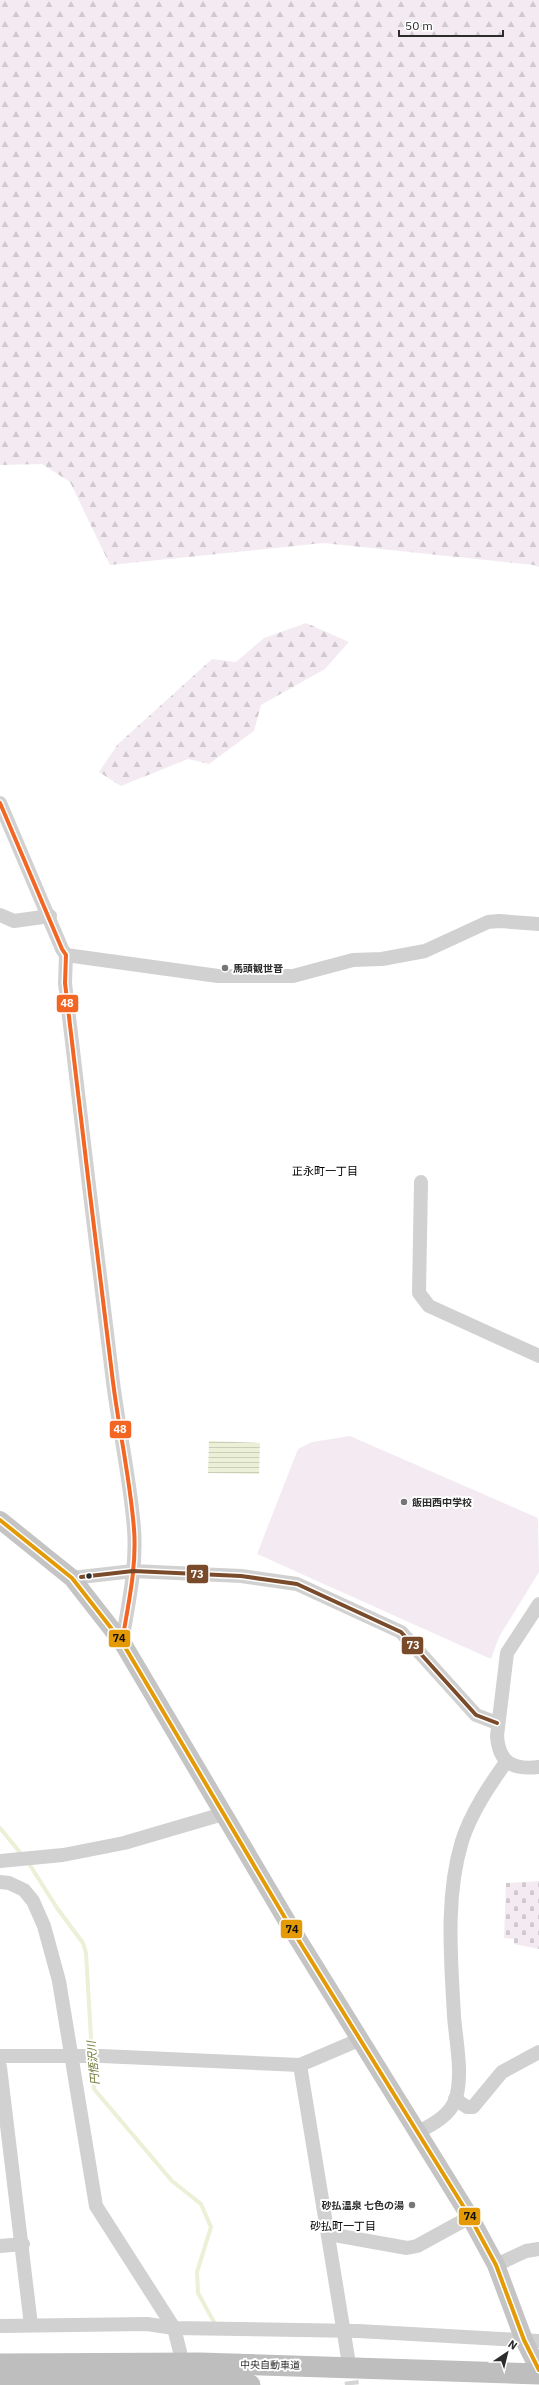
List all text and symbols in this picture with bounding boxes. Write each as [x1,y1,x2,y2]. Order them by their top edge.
scale bar [399,12,503,38]
text: 50 m [405,18,433,33]
place label: 馬頭観世音 [233,962,283,975]
marker: 馬頭観世音 [220,963,230,973]
line badge: 48 [56,994,79,1013]
text: 48 [60,996,74,1010]
district label: 正永町一丁目 [292,1164,358,1178]
line badge: 48 [109,1420,132,1439]
text: 48 [113,1422,127,1436]
place label: 飯田西中学校 [412,1496,472,1509]
marker: 飯田西中学校 [399,1497,409,1507]
line badge: 73 [186,1564,209,1584]
text: 73 [190,1567,204,1581]
unlabelled marker [84,1571,94,1581]
line badge: 74 [108,1629,131,1648]
text: 74 [112,1631,126,1645]
line badge: 73 [401,1636,424,1655]
text: 73 [406,1638,420,1652]
line badge: 74 [280,1919,303,1939]
text: 74 [285,1922,299,1936]
water label: 円悟沢川 [84,2039,102,2086]
place label: 砂払温泉 七色の湯 [321,2199,404,2212]
marker: 砂払温泉 七色の湯 [407,2200,417,2210]
line badge: 74 [458,2207,481,2226]
text: 74 [463,2209,477,2223]
district label: 砂払町一丁目 [310,2219,376,2233]
north arrow [487,2333,527,2373]
text: N [505,2337,520,2353]
street label: 中央自動車道 [240,2358,300,2372]

